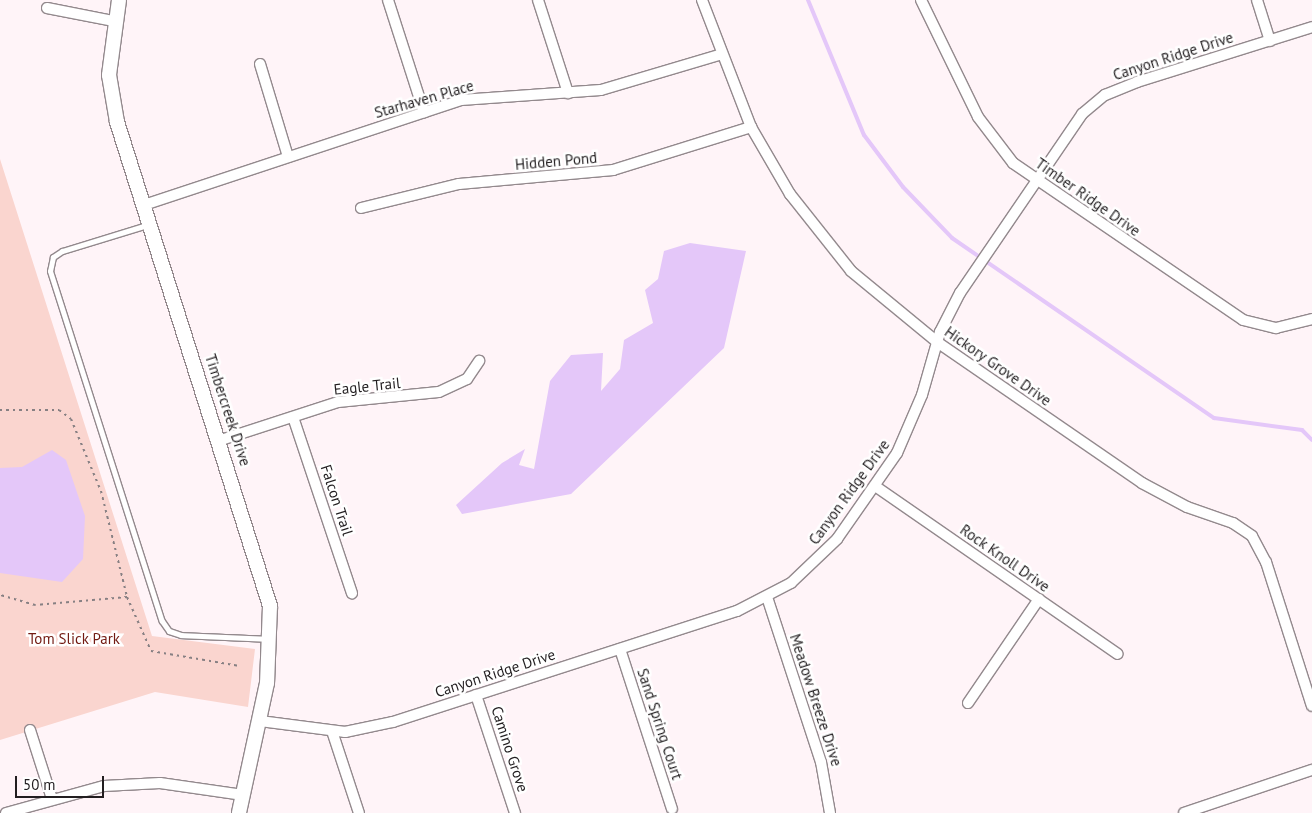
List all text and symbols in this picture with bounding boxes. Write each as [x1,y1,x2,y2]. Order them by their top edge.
street label: Canyon Ridge Drive [1111,28,1235,84]
street label: Starhaven Place [372,76,476,122]
street label: Hidden Pond [514,148,598,174]
street label: Timber Ridge Drive [1032,154,1144,240]
street label: Hickory Grove Drive [941,322,1055,410]
street label: Timbercreek Drive [201,352,255,468]
street label: Eagle Trail [333,374,401,398]
street label: Canyon Ridge Drive [805,436,893,548]
street label: Falcon Trail [317,462,357,538]
street label: Rock Knoll Drive [957,520,1053,596]
park label: Tom Slick Park [28,630,120,648]
street label: Meadow Breeze Drive [786,631,846,769]
street label: Canyon Ridge Drive [433,645,557,701]
street label: Sand Spring Court [634,666,686,782]
street label: Camino Grove [488,704,532,794]
scale bar [18,766,106,798]
text: 50 m [23,775,56,794]

